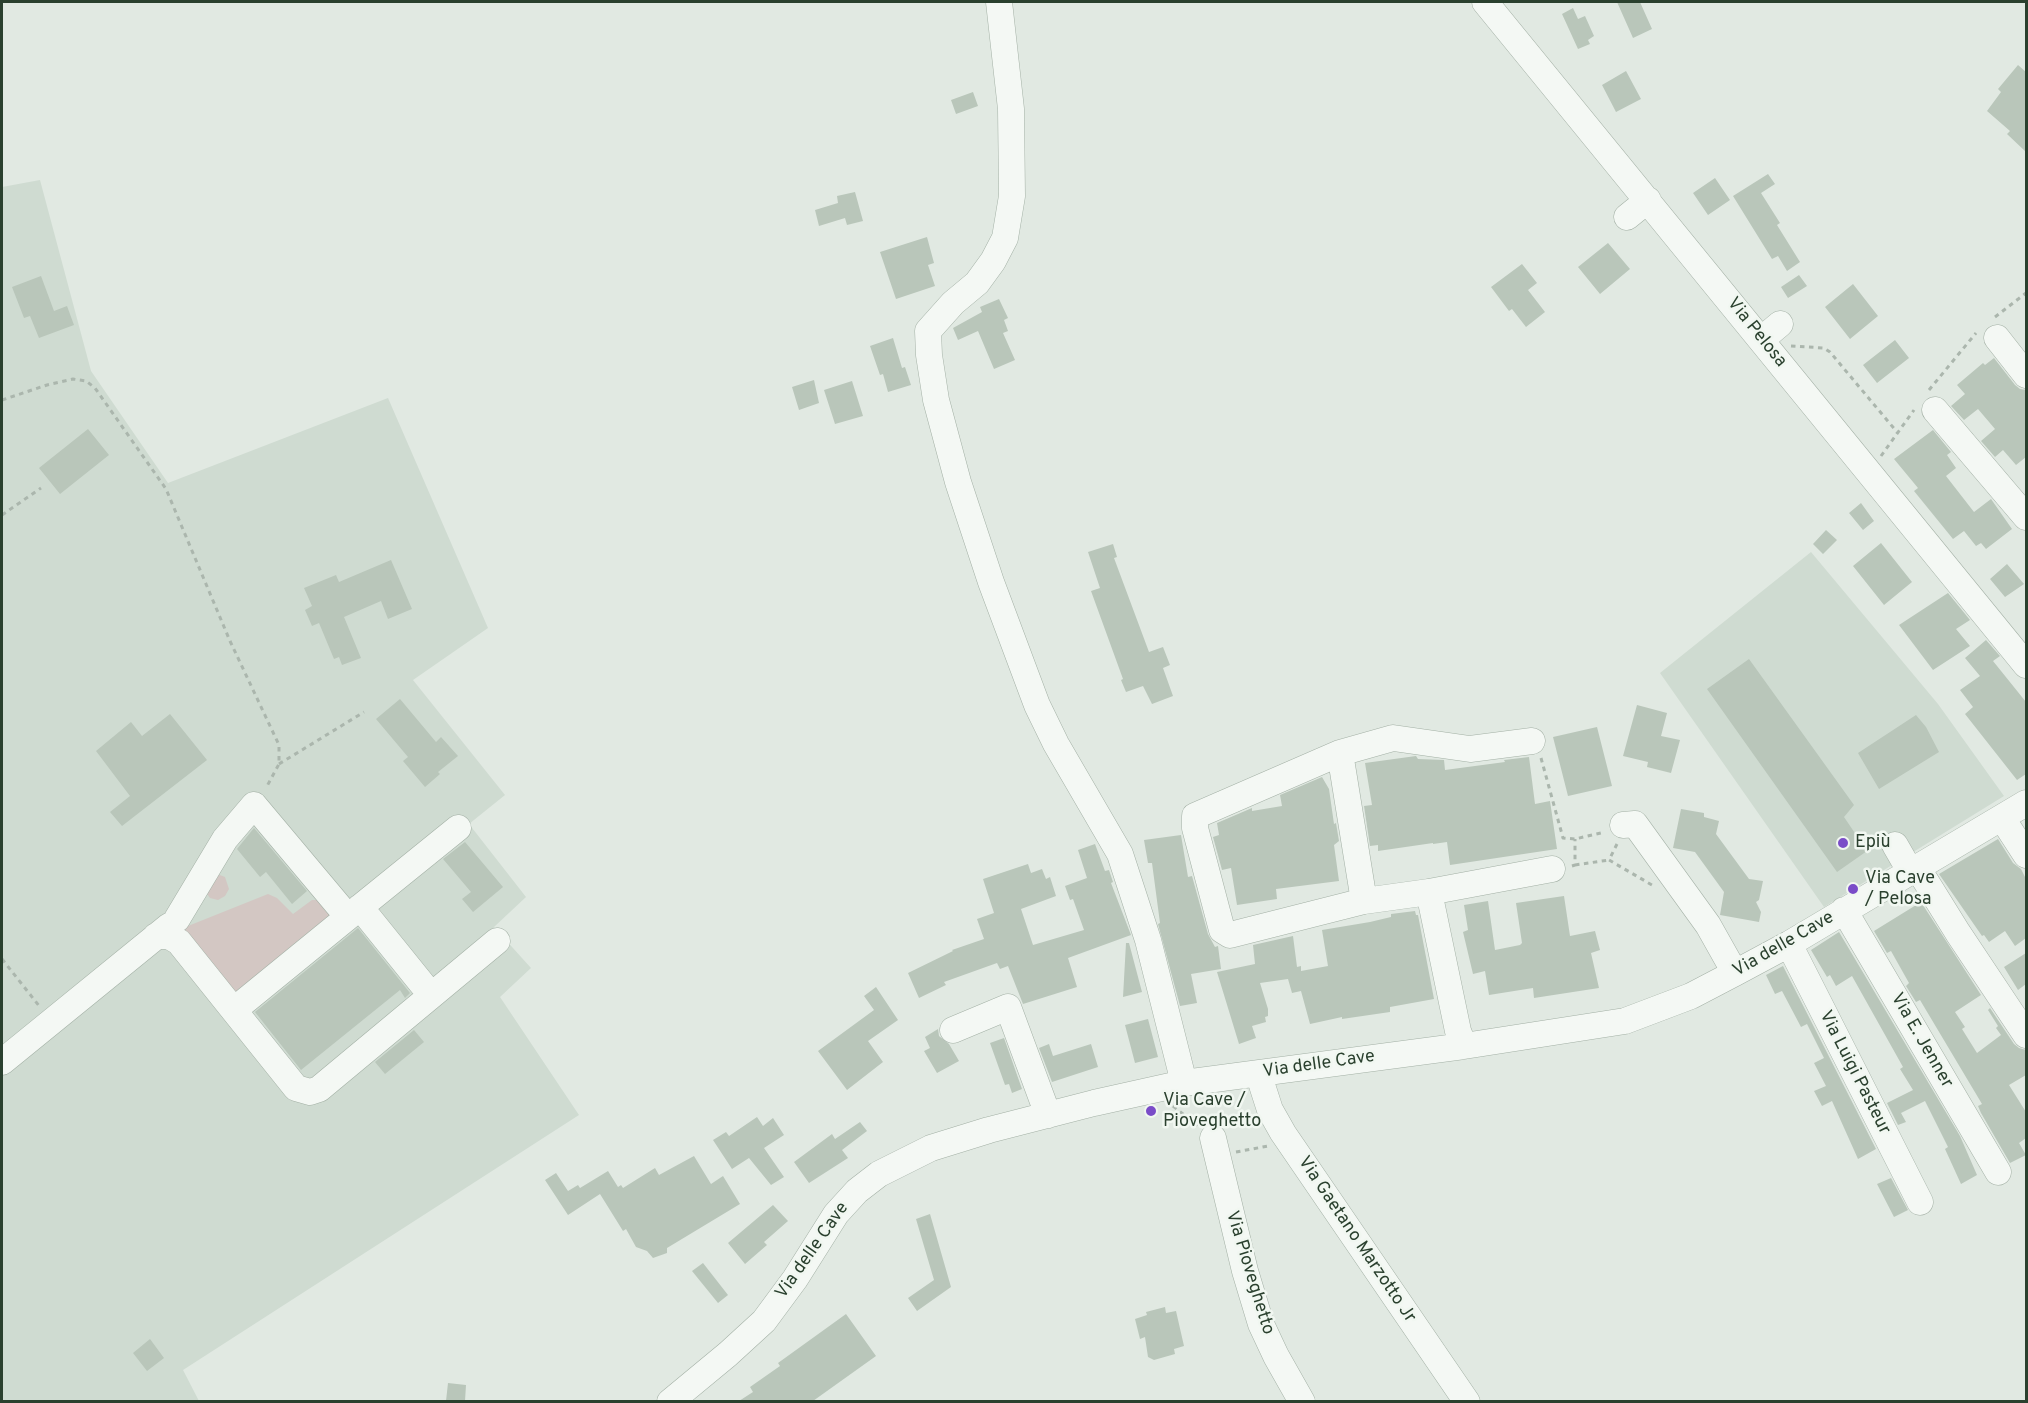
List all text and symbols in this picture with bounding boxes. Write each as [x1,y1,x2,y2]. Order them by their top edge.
street label: Via Pelosa [1721,294,1791,372]
place label: Epiù [1855,832,1891,854]
marker: Epiù [1836,836,1850,850]
place label: Via Cave / Pelosa [1865,868,1935,910]
marker: Via Cave / Pelosa [1846,882,1860,896]
street label: Via delle Cave [1730,907,1838,983]
street label: Via E. Jenner [1885,990,1957,1092]
street label: Via Luigi Pasteur [1814,1008,1894,1138]
street label: Via delle Cave [1262,1046,1376,1084]
place label: Via Cave / Pioveghetto [1163,1090,1261,1132]
marker: Via Cave / Pioveghetto [1144,1104,1158,1118]
street label: Via Gaetano Marzotto Jr [1292,1153,1420,1327]
street label: Via delle Cave [772,1199,854,1303]
street label: Via Pioveghetto [1220,1209,1278,1337]

